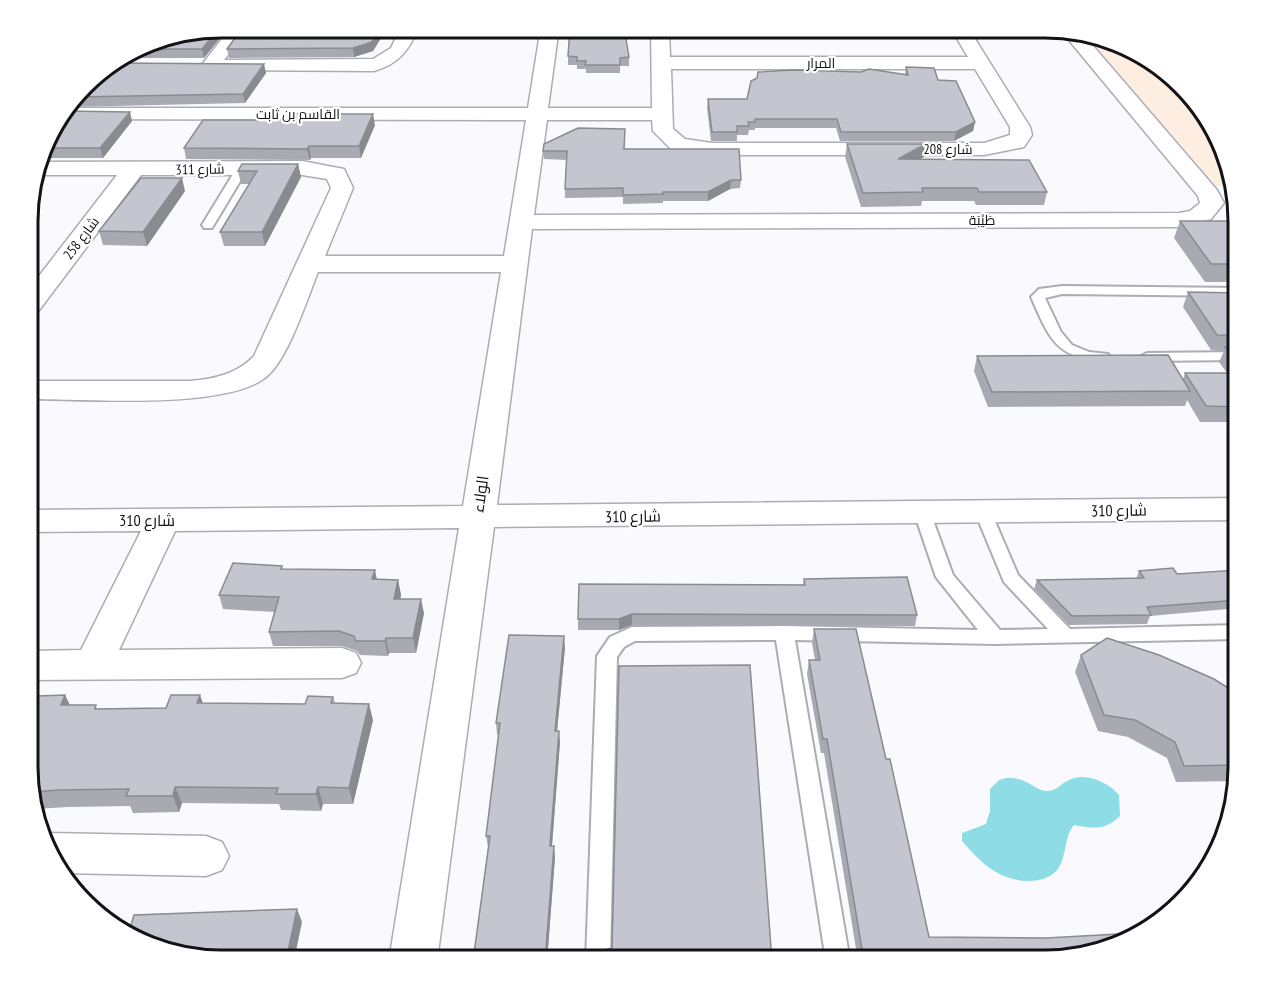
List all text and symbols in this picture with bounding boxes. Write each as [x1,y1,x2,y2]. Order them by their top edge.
street label: المرار [806,54,835,72]
street label: القاسم بن ثابت [256,105,340,124]
street label: شارع 208 [924,140,973,158]
street label: شارع 311 [175,160,225,178]
street label: طَيْبَة [969,211,995,229]
street label: شارع 258 [59,213,103,263]
street label: الولاء [468,474,492,514]
street label: شارع 310 [1091,500,1147,522]
street label: شارع 310 [605,506,661,528]
street label: شارع 310 [119,510,175,532]

